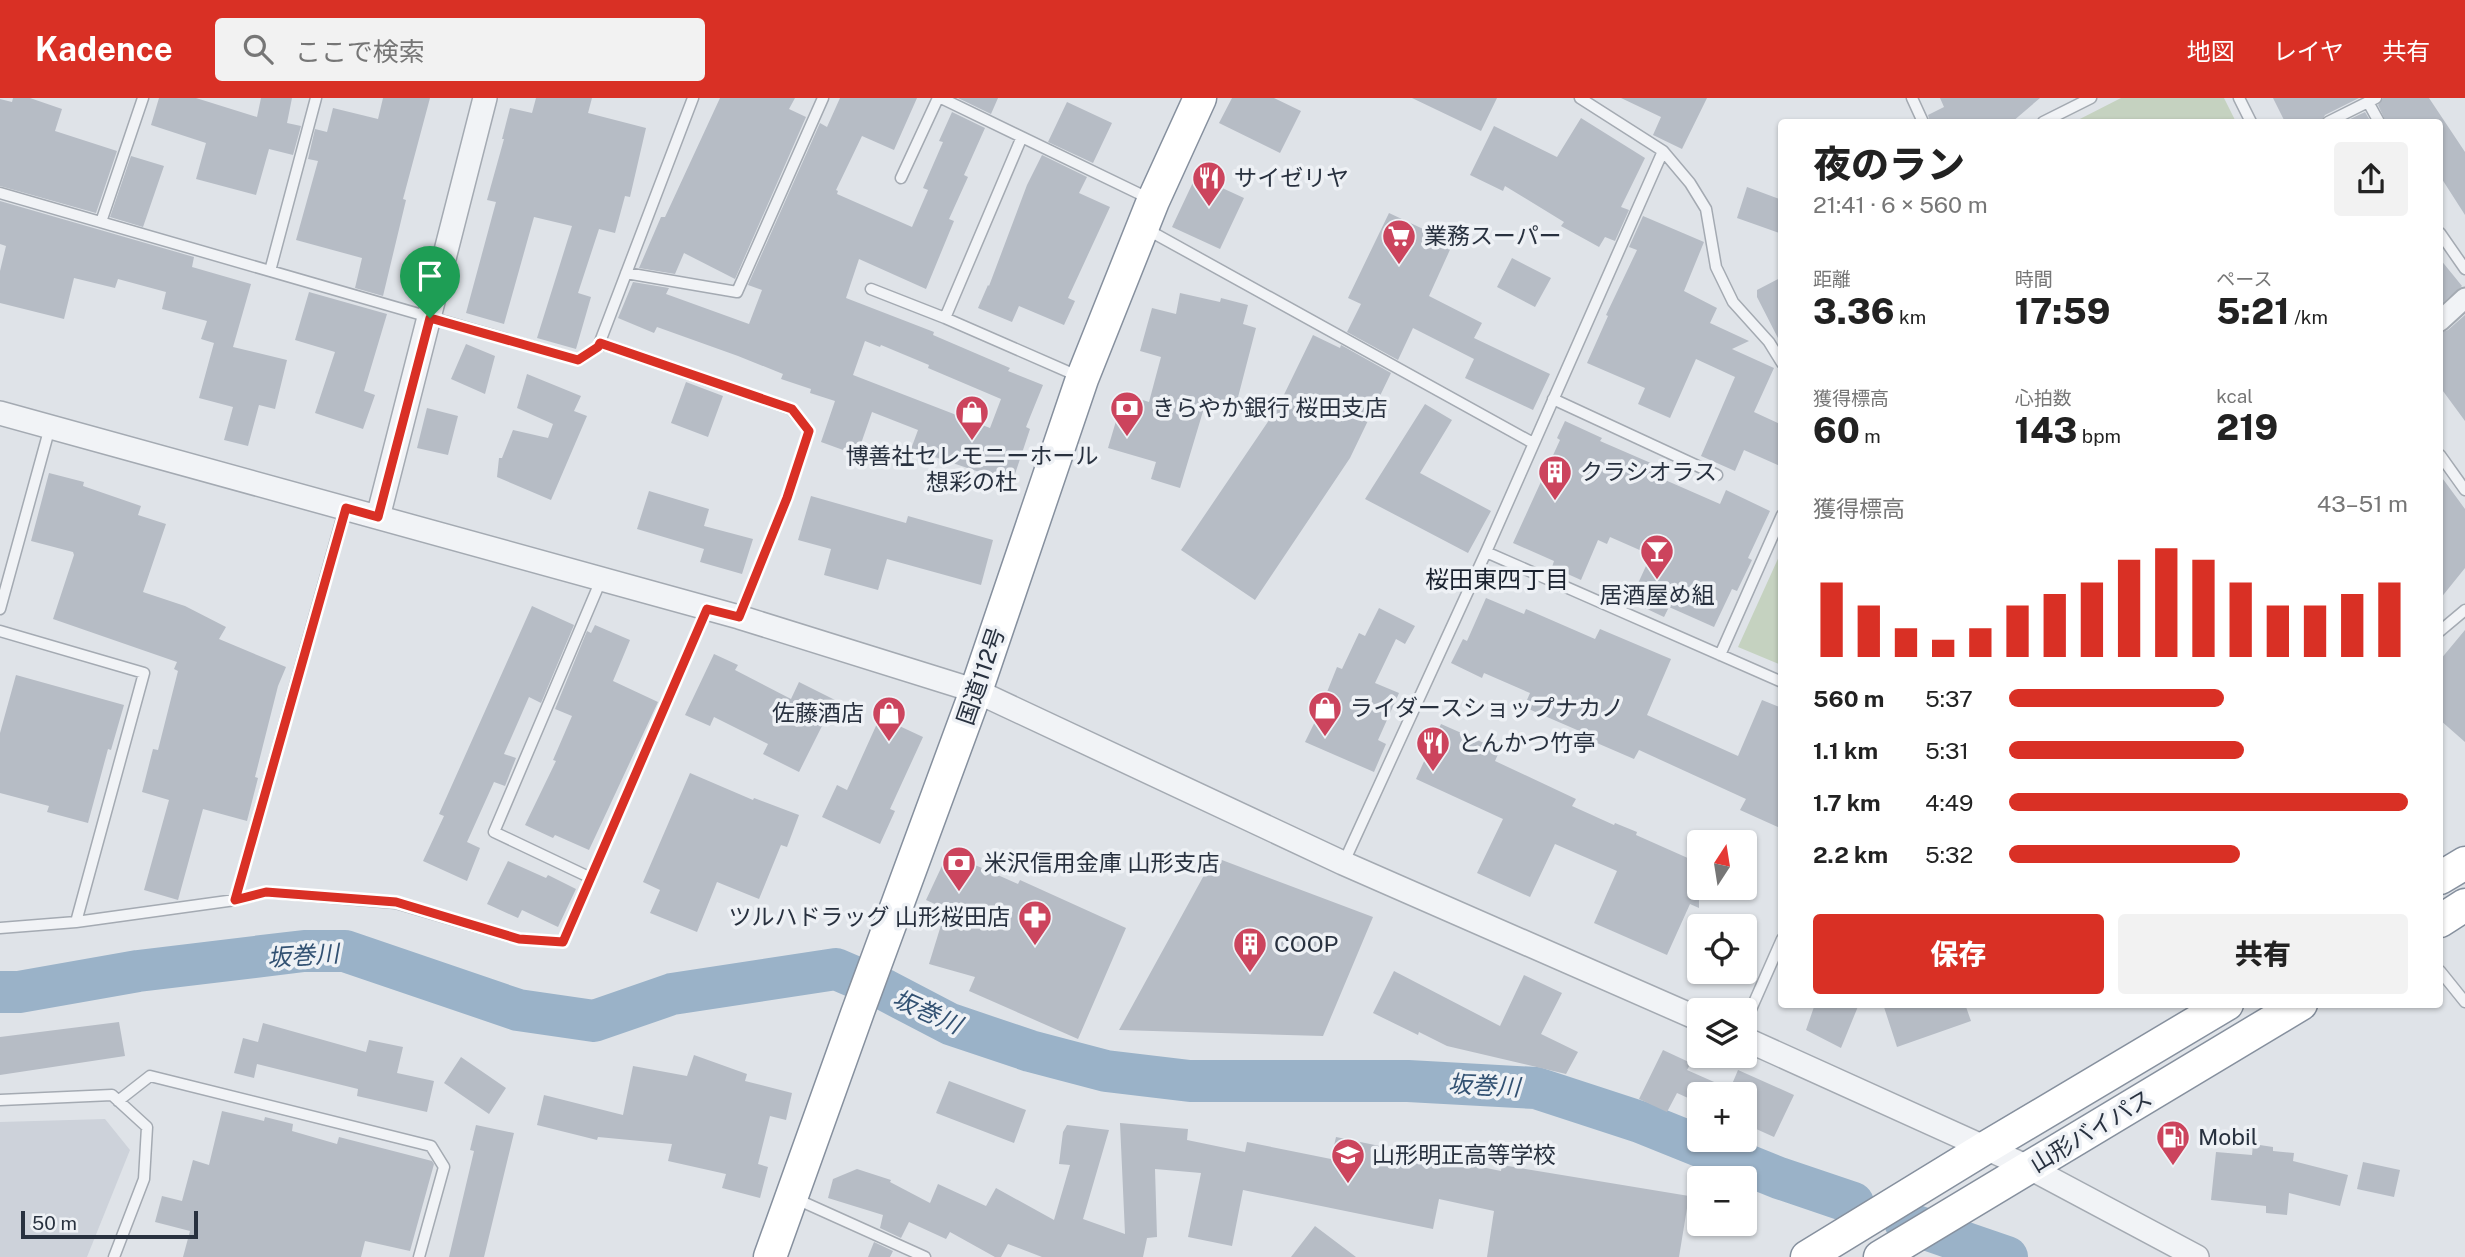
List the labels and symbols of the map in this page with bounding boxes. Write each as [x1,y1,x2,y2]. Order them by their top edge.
restaurant icon: サイゼリヤ [1190,159,1228,208]
place label: サイゼリヤ [1234,164,1349,191]
supermarket icon: 業務スーパー [1380,217,1418,266]
place label: 業務スーパー [1424,222,1562,249]
pin [400,246,460,318]
bank icon: きらやか銀行 桜田支店 [1108,389,1146,438]
shop icon: 博善社セレモニーホール 想彩の杜 [953,393,991,442]
place label: きらやか銀行 桜田支店 [1152,394,1388,421]
place label: 博善社セレモニーホール 想彩の杜 [846,442,1099,495]
building icon: クラシオラス [1536,453,1574,502]
place label: クラシオラス [1580,458,1717,485]
bar icon: 居酒屋め組 [1638,532,1676,581]
district label: 桜田東四丁目 [1425,565,1569,593]
place label: 居酒屋め組 [1600,581,1715,608]
street label: 国道112号 [951,623,1010,728]
shop icon: ライダースショップナカノ [1306,689,1344,738]
shop icon: 佐藤酒店 [870,694,908,743]
place label: ライダースショップナカノ [1350,694,1624,721]
place label: 佐藤酒店 [772,699,864,726]
restaurant icon: とんかつ竹亭 [1414,724,1452,773]
place label: とんかつ竹亭 [1458,729,1596,756]
north arrow [1687,830,1757,900]
bank icon: 米沢信用金庫 山形支店 [940,844,978,893]
place label: 米沢信用金庫 山形支店 [984,849,1220,876]
pharmacy icon: ツルハドラッグ 山形桜田店 [1016,898,1054,947]
place label: ツルハドラッグ 山形桜田店 [728,903,1010,930]
building icon: COOP [1231,925,1269,974]
place label: COOP [1274,930,1338,957]
water label: 坂巻川 [266,938,343,971]
water label: 坂巻川 [889,984,969,1040]
water label: 坂巻川 [1447,1069,1524,1101]
street label: 山形バイパス [2025,1084,2157,1178]
fuel station icon: Mobil [2154,1118,2192,1167]
place label: Mobil [2198,1123,2258,1150]
school or university icon: 山形明正高等学校 [1329,1136,1367,1185]
place label: 山形明正高等学校 [1372,1141,1556,1168]
scale bar [21,1208,198,1240]

